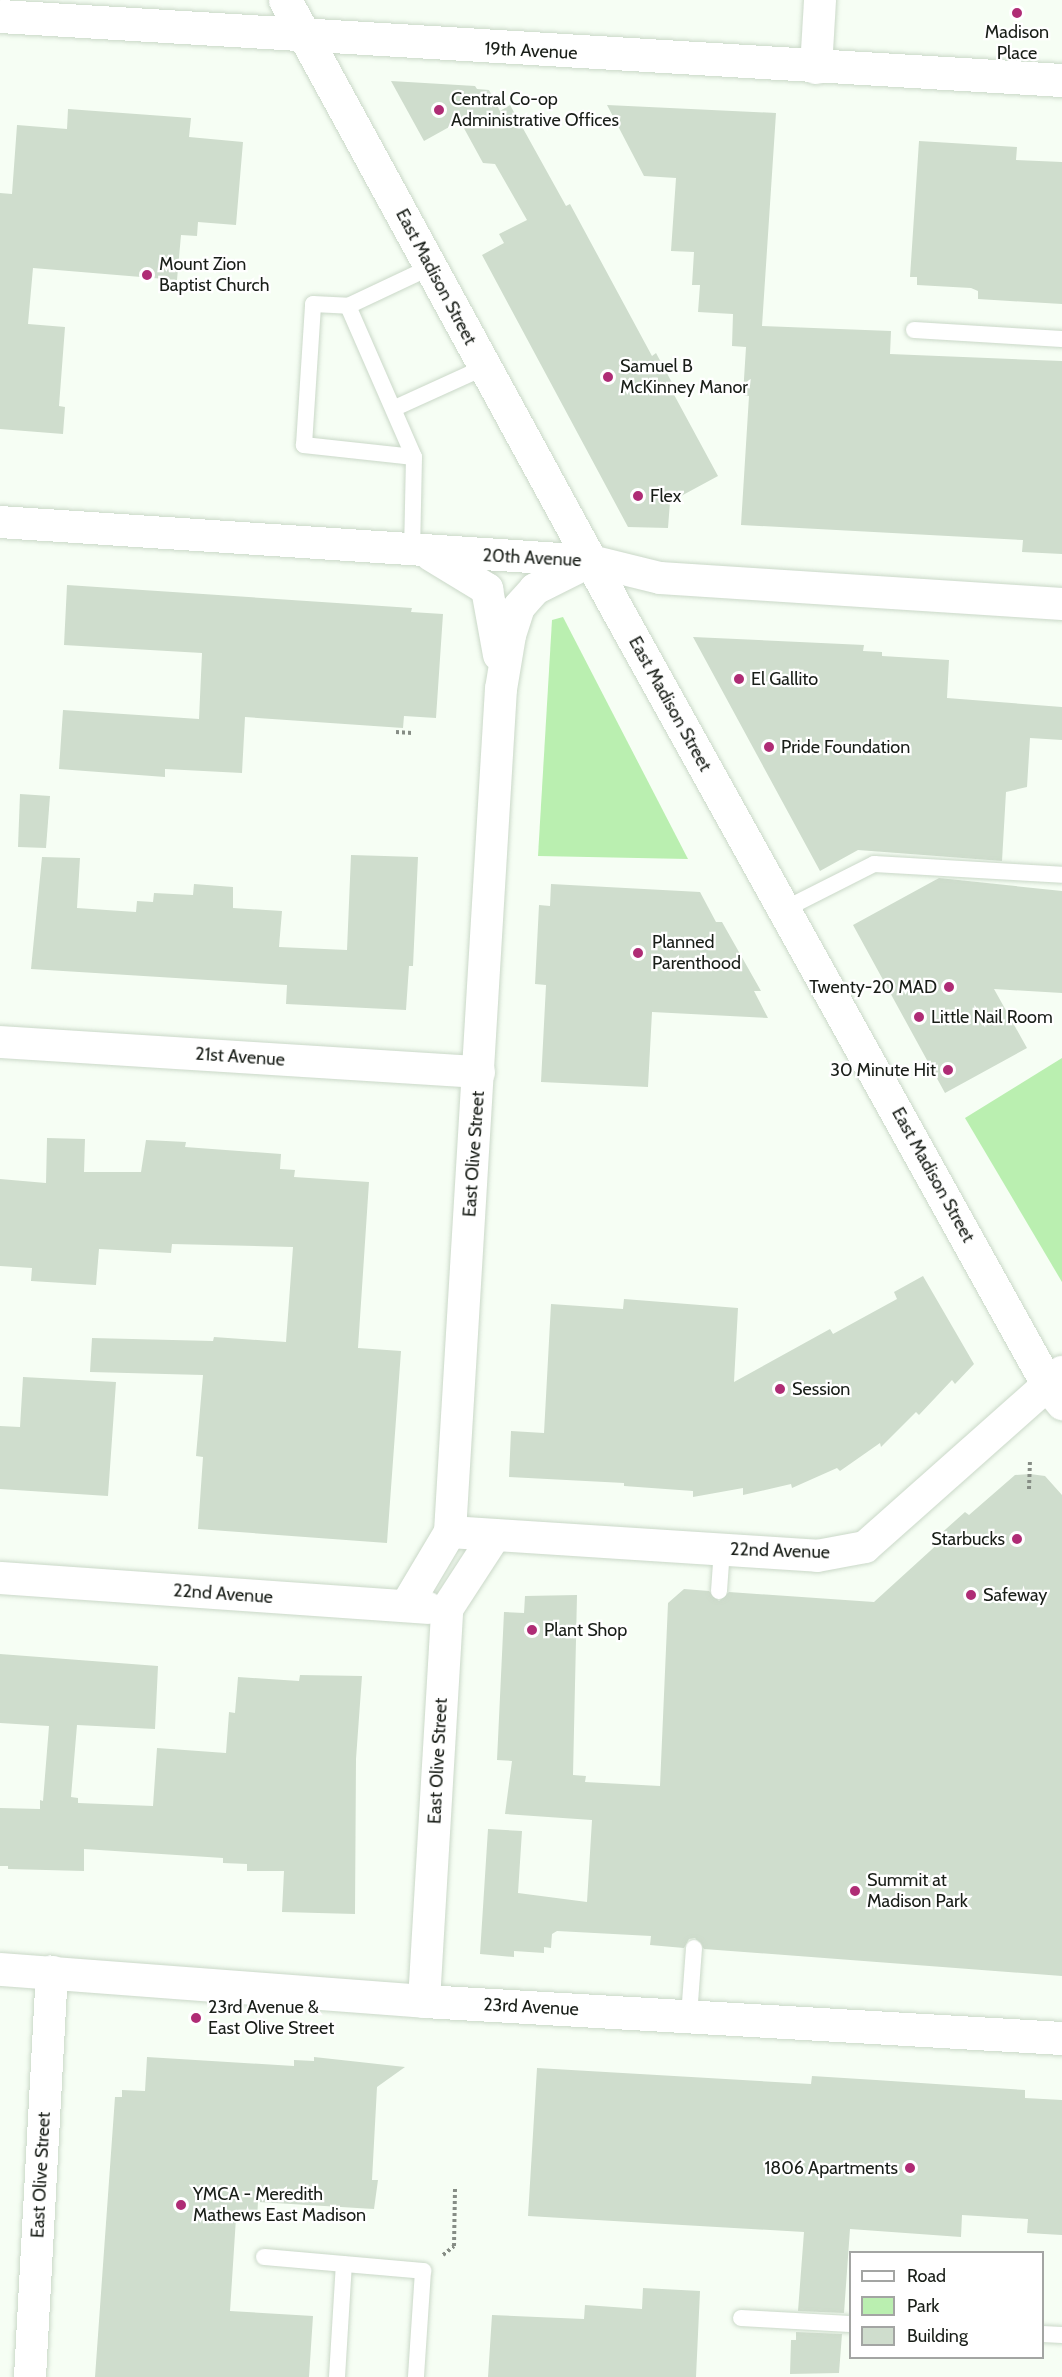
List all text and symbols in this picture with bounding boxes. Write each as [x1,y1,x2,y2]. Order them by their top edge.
marker: Madison Place [1010,6,1024,20]
place label: Madison Place [985,22,1049,64]
street label: 19th Avenue [484,38,578,64]
place label: Central Co-op Administrative Offices [451,89,619,132]
marker: Central Co-op Administrative Offices [432,103,446,117]
street label: East Madison Street [391,205,481,349]
place label: Mount Zion Baptist Church [159,254,269,296]
marker: Mount Zion Baptist Church [140,268,154,282]
place label: Samuel B McKinney Manor [620,356,748,398]
marker: Samuel B McKinney Manor [601,370,615,384]
place label: Flex [650,485,681,507]
marker: Flex [631,489,645,503]
street label: 20th Avenue [482,545,582,571]
street label: East Madison Street [624,633,716,775]
place label: El Gallito [751,668,818,690]
marker: El Gallito [732,672,746,686]
place label: Pride Foundation [781,736,910,758]
marker: Pride Foundation [762,740,776,754]
place label: Planned Parenthood [652,932,741,974]
marker: Planned Parenthood [629,944,647,962]
place label: Twenty-20 MAD [809,976,937,998]
marker: Twenty-20 MAD [942,980,956,994]
place label: Little Nail Room [931,1006,1053,1028]
marker: Little Nail Room [912,1010,926,1024]
street label: 21st Avenue [194,1043,286,1071]
place label: 30 Minute Hit [830,1059,936,1081]
marker: 30 Minute Hit [941,1063,955,1077]
street label: East Olive Street [459,1090,489,1218]
street label: East Madison Street [887,1104,979,1246]
place label: Session [792,1378,850,1400]
marker: Session [773,1382,787,1396]
place label: Starbucks [931,1528,1005,1550]
marker: Starbucks [1010,1532,1024,1546]
street label: 22nd Avenue [730,1538,830,1564]
street label: 22nd Avenue [172,1580,274,1608]
place label: Safeway [983,1584,1047,1606]
marker: Safeway [964,1588,978,1602]
place label: Plant Shop [544,1619,627,1641]
marker: Plant Shop [525,1623,539,1637]
street label: East Olive Street [424,1697,452,1825]
place label: Summit at Madison Park [867,1870,968,1912]
marker: Summit at Madison Park [848,1884,862,1898]
street label: 23rd Avenue [483,1994,579,2020]
place label: 23rd Avenue & East Olive Street [208,1997,334,2040]
marker: 23rd Avenue & East Olive Street [189,2011,203,2025]
street label: East Olive Street [27,2111,55,2239]
place label: 1806 Apartments [764,2157,898,2179]
marker: 1806 Apartments [903,2161,917,2175]
place label: YMCA - Meredith Mathews East Madison [193,2184,366,2226]
marker: YMCA - Meredith Mathews East Madison [174,2198,188,2212]
legend [849,2251,1044,2359]
text: Road [907,2265,946,2287]
text: Park [907,2295,939,2317]
text: Building [907,2325,968,2347]

